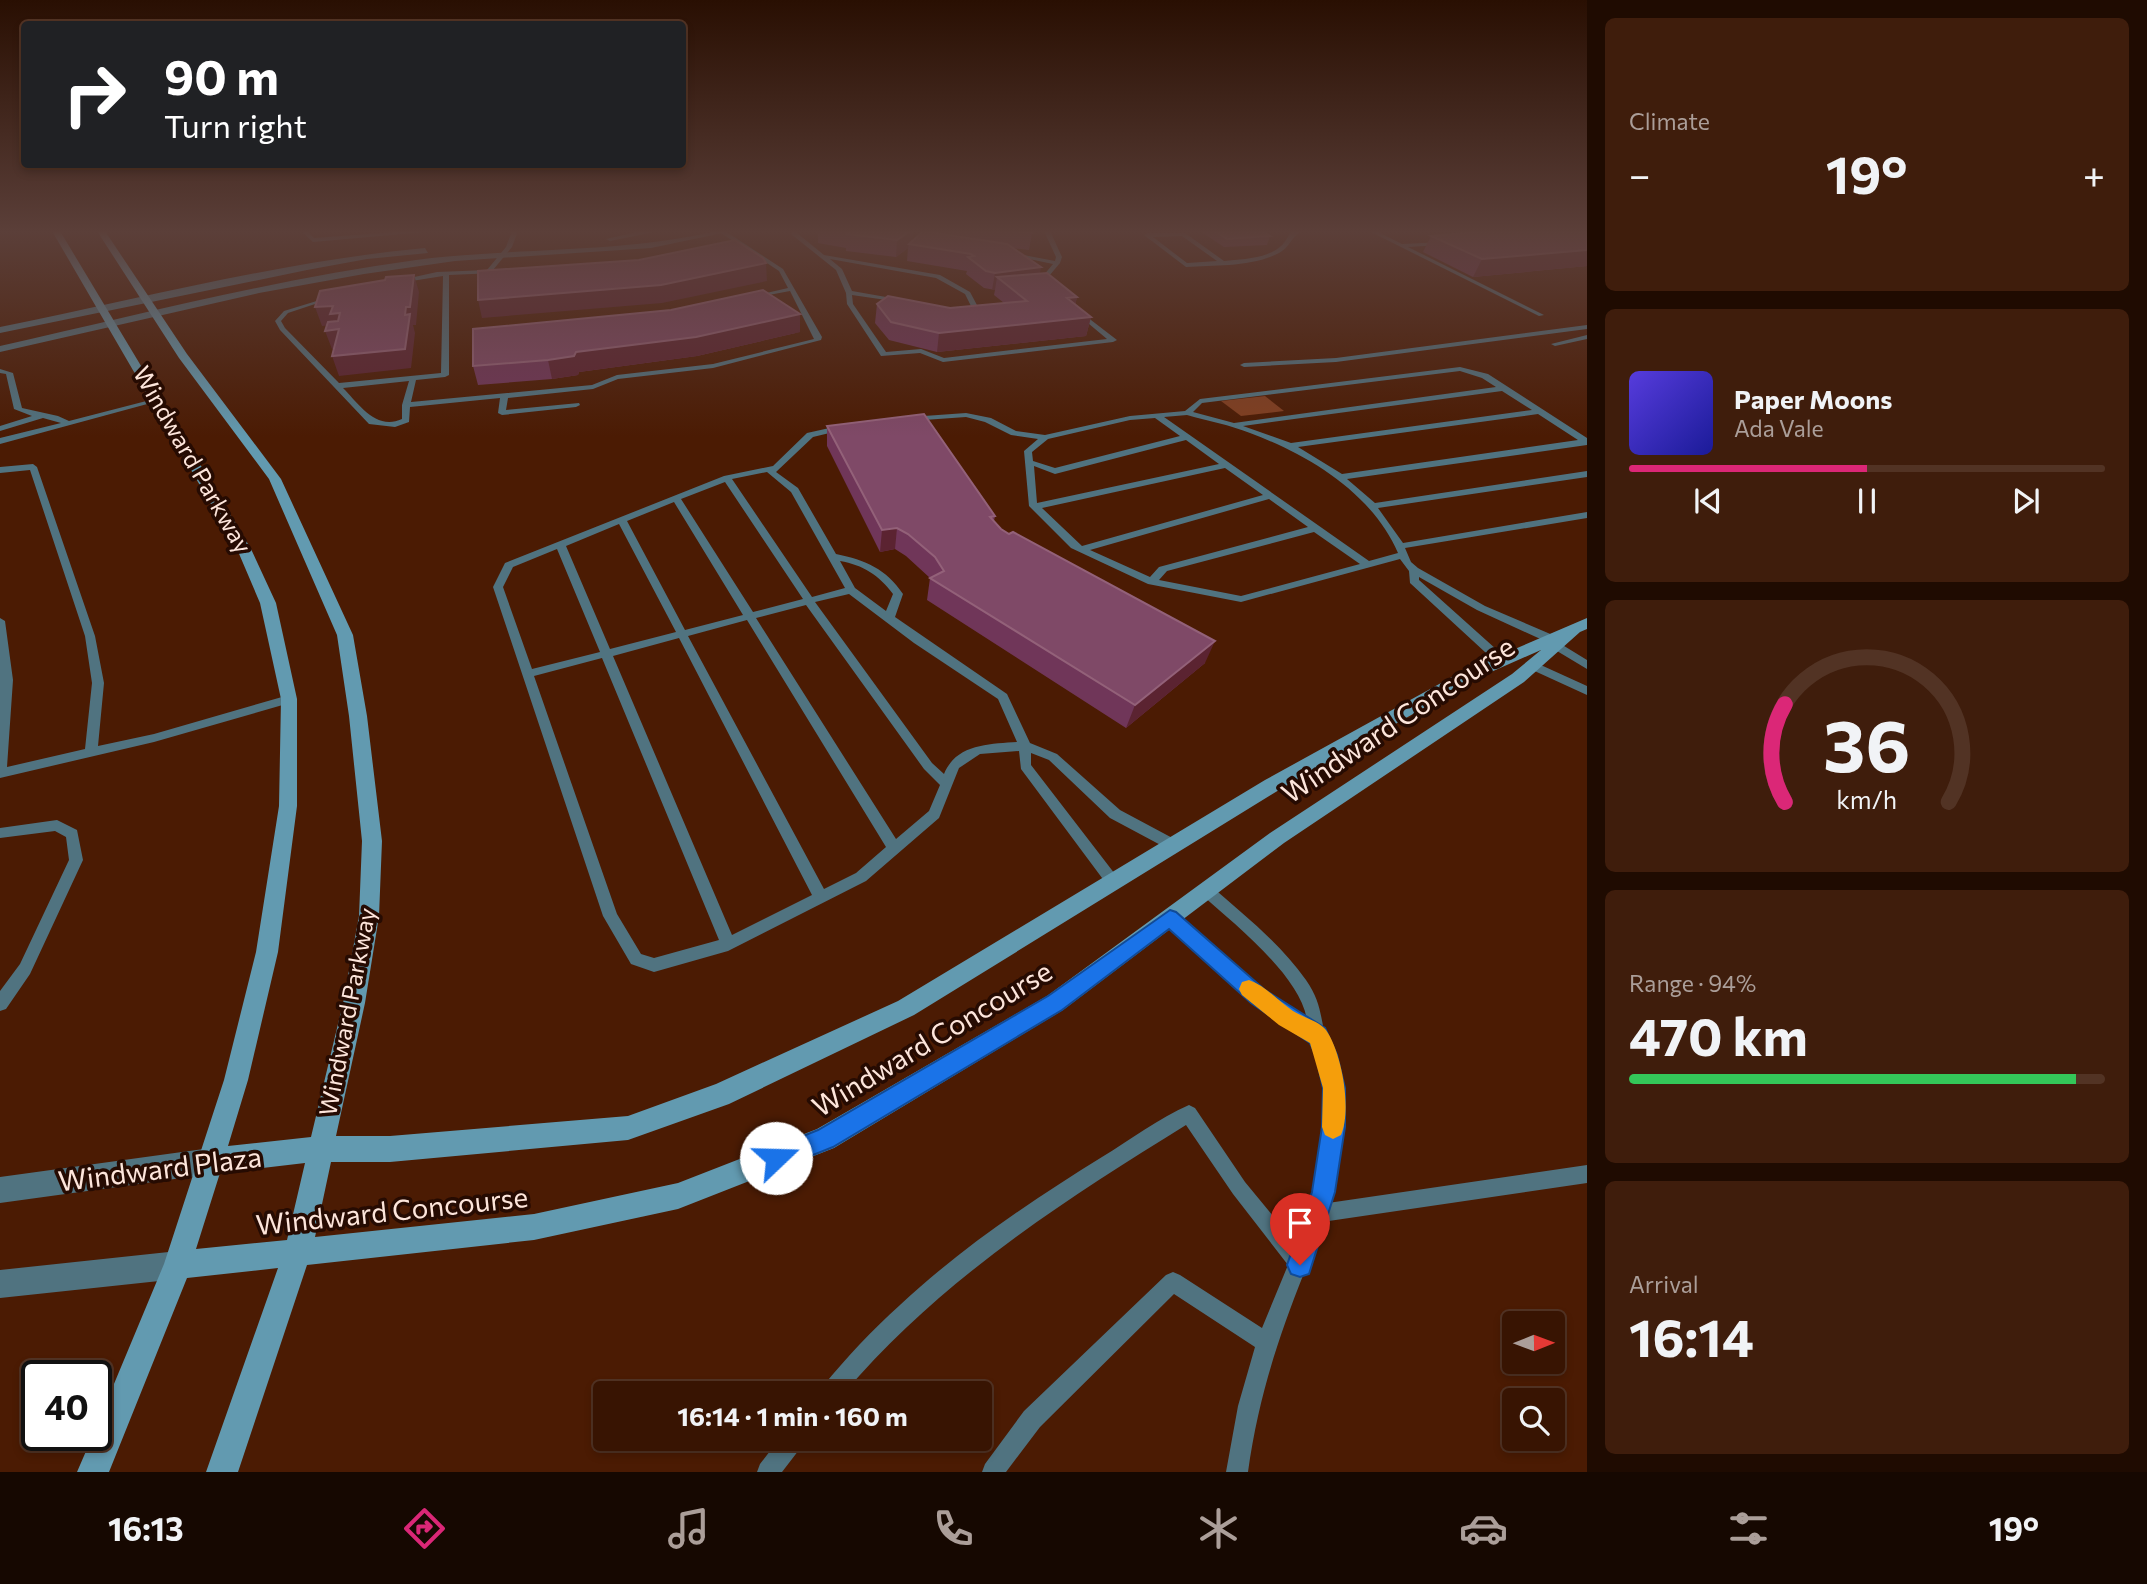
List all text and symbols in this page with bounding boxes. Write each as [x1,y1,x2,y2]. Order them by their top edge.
text: 90 m [164,45,279,105]
icon: right [49,49,140,140]
text: Turn right [164,105,307,145]
text: Climate [1629,107,1710,135]
text: 19° [1826,141,1907,205]
text: − [1629,150,1651,197]
text: + [2083,150,2105,197]
street label: Windward Parkway [128,361,259,558]
text: Paper Moons [1734,383,1892,414]
text: Ada Vale [1734,414,1824,442]
icon: previous [1689,482,1727,520]
icon: pause [1848,482,1886,520]
icon: next [2007,482,2045,520]
street label: Windward Concourse [1275,629,1520,810]
text: 36 [1823,698,1911,787]
text: km/h [1837,784,1897,814]
street label: Windward Parkway [312,905,381,1118]
street label: Windward Concourse [806,953,1057,1123]
text: Range · 94% [1629,969,1756,997]
text: 470 km [1629,1003,1808,1067]
position arrow [739,1121,813,1195]
street label: Windward Plaza [56,1139,264,1197]
street label: Windward Concourse [254,1179,530,1241]
pin [1270,1193,1330,1265]
icon: arrive [1281,1204,1319,1242]
text: Arrival [1629,1270,1699,1298]
text: 16:14 [1629,1304,1754,1368]
north arrow [1502,1311,1564,1374]
map controls [1502,1311,1565,1451]
speed limit sign: 40 [21,1360,112,1451]
button: search [1502,1388,1565,1451]
text: 16:14 · 1 min · 160 m [677,1400,908,1431]
icon: directions [400,1504,449,1553]
icon: music [664,1504,713,1553]
icon: phone [929,1504,978,1553]
icon: climate [1194,1504,1243,1553]
icon: car [1459,1504,1508,1553]
icon: filters [1724,1504,1773,1553]
text: 16:13 [108,1508,184,1548]
text: 19° [1989,1508,2039,1548]

